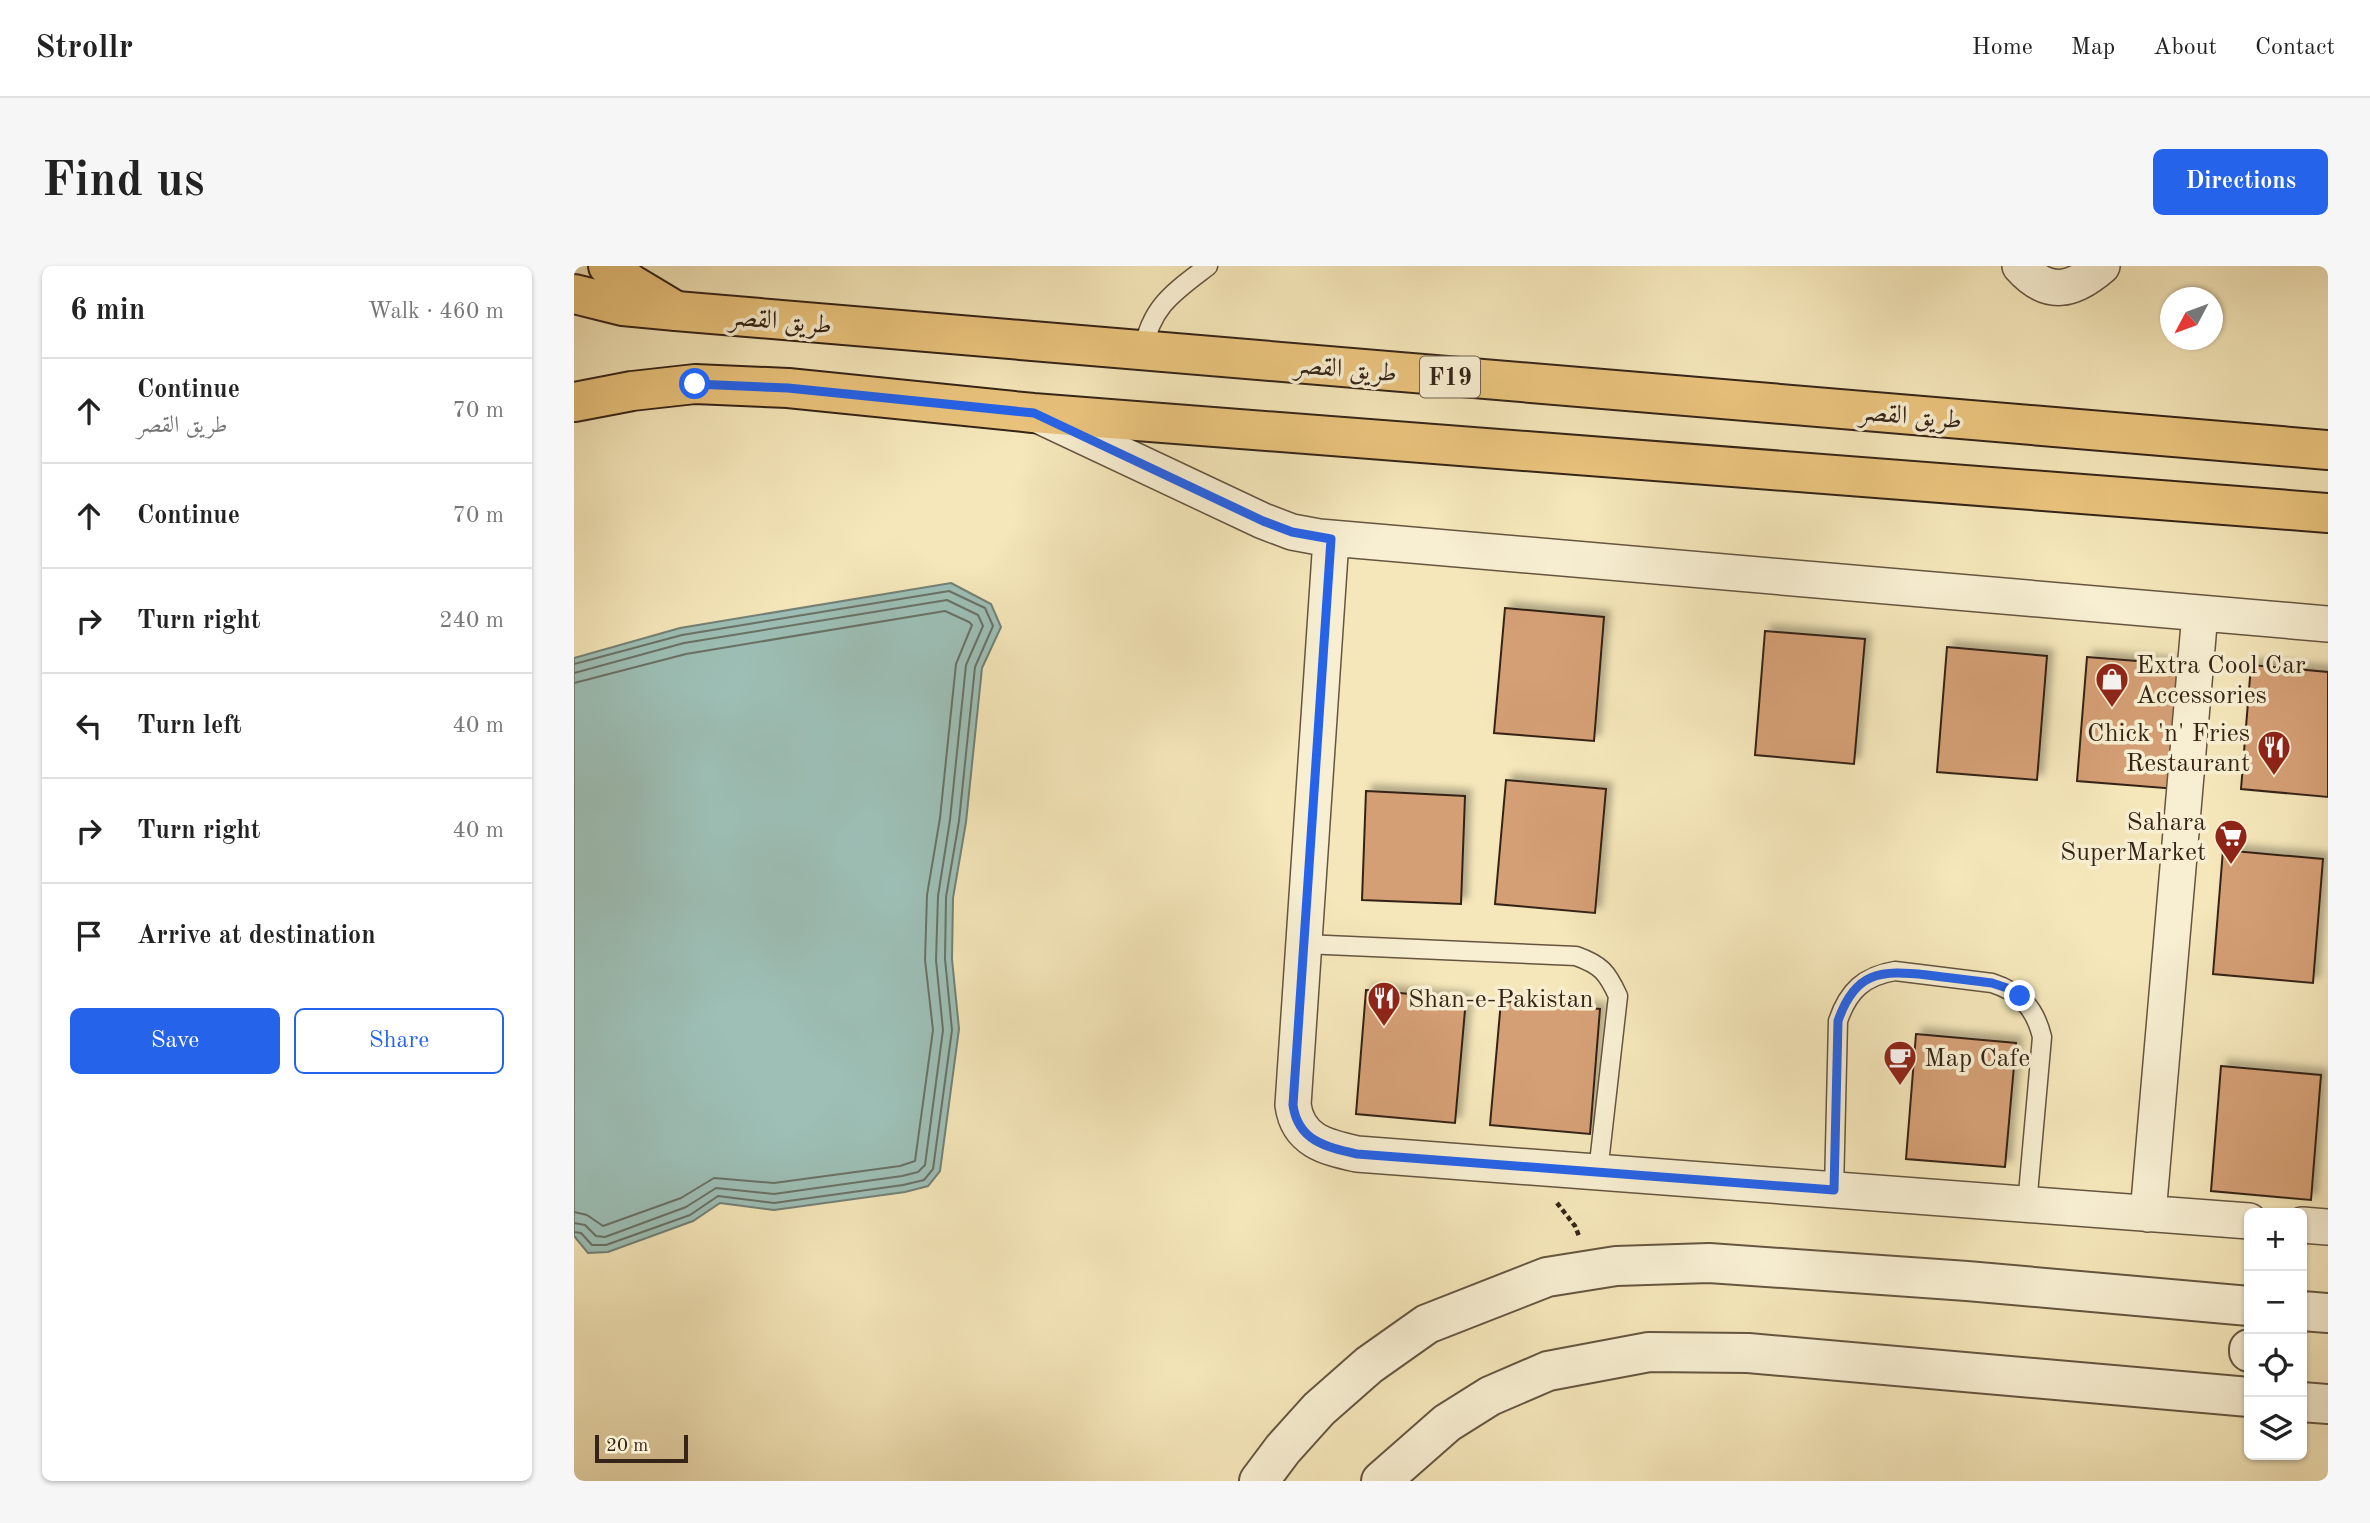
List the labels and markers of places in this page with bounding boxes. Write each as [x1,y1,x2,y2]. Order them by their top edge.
place label: Extra Cool Car Accessories [2136,653,2306,709]
shop icon: Extra Cool Car Accessories [2093,660,2131,709]
place label: Chick 'n' Fries Restaurant [2087,721,2250,777]
restaurant icon: Chick 'n' Fries Restaurant [2255,728,2293,777]
place label: Sahara SuperMarket [2060,810,2206,866]
supermarket icon: Sahara SuperMarket [2212,817,2250,866]
restaurant icon: Shan-e-Pakistan [1365,979,1403,1028]
place label: Shan-e-Pakistan [1408,987,1594,1013]
cafe icon: Map Cafe [1881,1038,1919,1087]
place label: Map Cafe [1924,1046,2030,1072]

